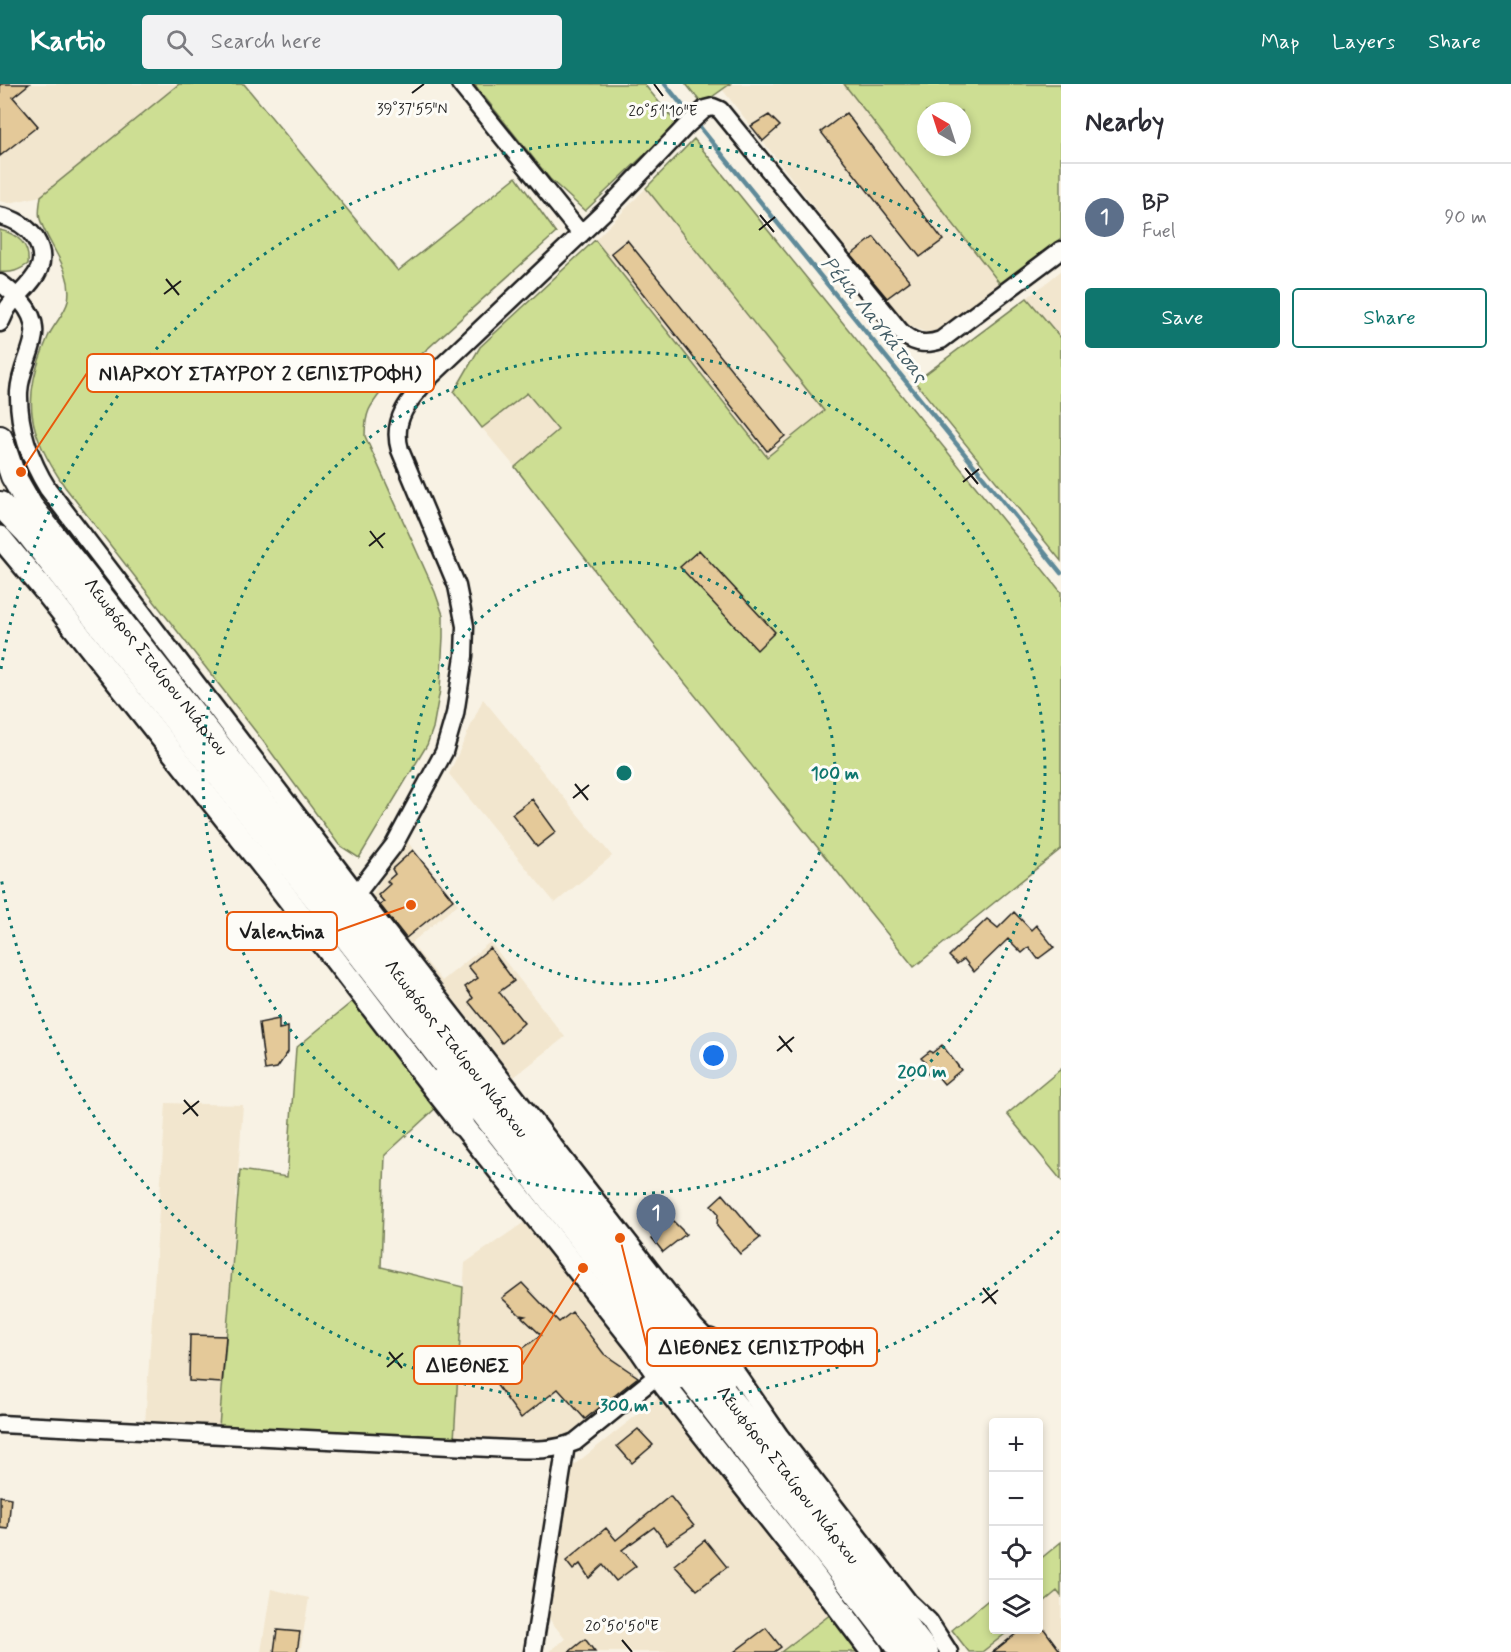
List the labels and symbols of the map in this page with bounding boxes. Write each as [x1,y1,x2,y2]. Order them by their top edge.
text: 39°37'55"N [377,100,447,120]
text: 20°51'10"E [628,102,698,122]
north arrow [917,102,971,156]
water label: Ρέμα Λαγκάτσας [815,251,934,389]
callout: ΝΙΑΡΧΟΥ ΣΤΑΥΡΟΥ 2 (ΕΠΙΣΤΡΟΦΗ) [87,354,434,392]
text: ΝΙΑΡΧΟΥ ΣΤΑΥΡΟΥ 2 (ΕΠΙΣΤΡΟΦΗ) [99,361,422,388]
street label: Λεωφόρος Σταύρου Νιάρχου [78,573,233,761]
text: 100 m [811,762,859,786]
centre of rings [614,763,634,783]
callout: Valentina [227,912,337,950]
text: Valentina [239,919,325,946]
street label: Λεωφόρος Σταύρου Νιάρχου [379,955,533,1143]
your location [699,1041,728,1070]
text: 200 m [897,1060,947,1084]
pin: 1 [636,1194,676,1244]
callout: ΔΙΕΘΝΕΣ (ΕΠΙΣΤΡΟΦΗ [647,1328,877,1366]
text: ΔΙΕΘΝΕΣ (ΕΠΙΣΤΡΟΦΗ [658,1335,865,1362]
callout: ΔΙΕΘΝΕΣ [414,1346,522,1384]
text: ΔΙΕΘΝΕΣ [425,1353,510,1380]
street label: Λεωφόρος Σταύρου Νιάρχου [711,1381,865,1570]
text: 300 m [600,1394,648,1418]
text: 20°50'50"E [585,1617,659,1637]

